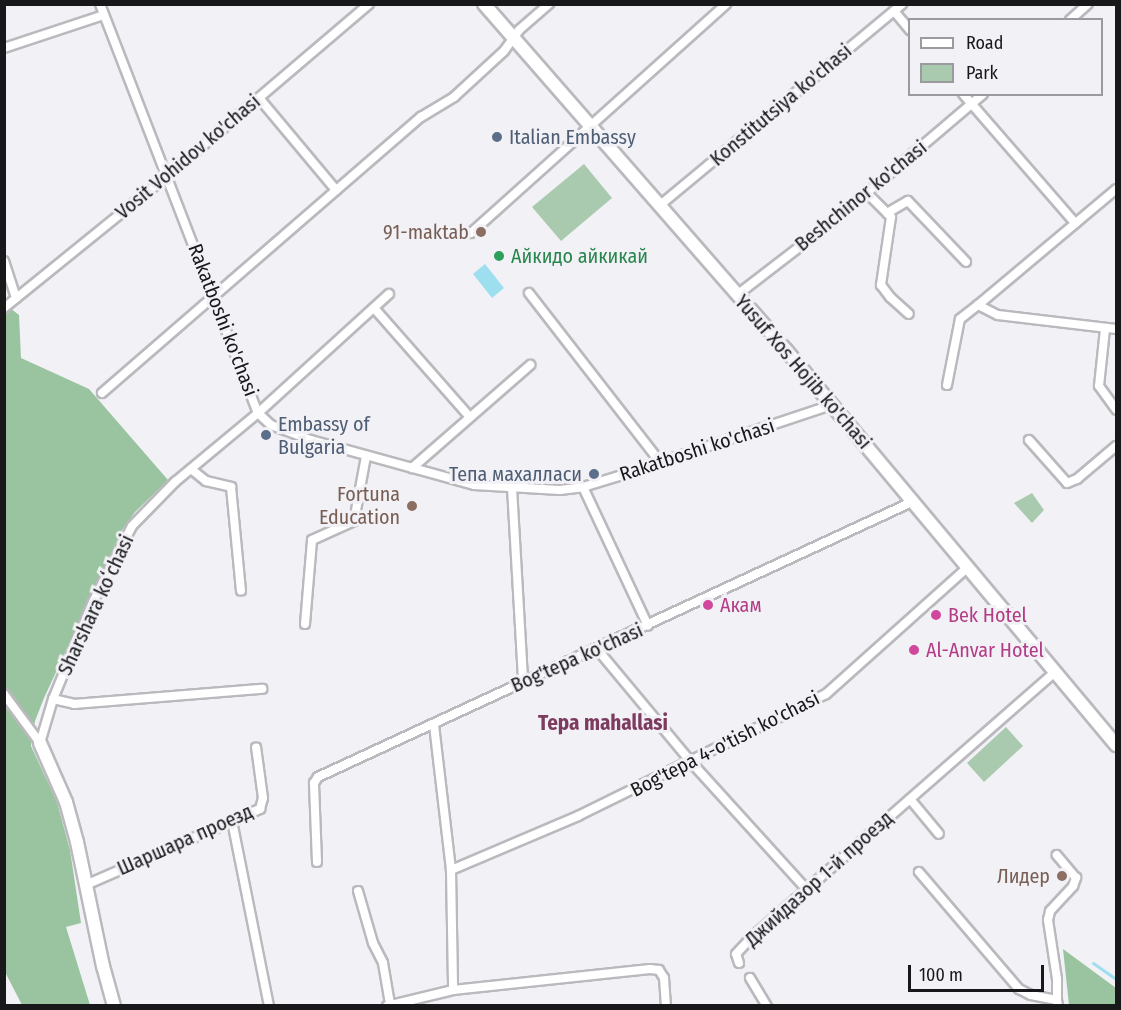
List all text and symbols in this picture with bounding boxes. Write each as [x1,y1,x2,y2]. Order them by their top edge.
legend [908,18,1103,96]
text: Road [966,32,1003,54]
street label: Konstitutsiya ko'chasi [705,39,857,171]
text: Park [966,62,998,84]
street label: Vosit Vohidov ko'chasi [111,90,265,224]
place label: Italian Embassy [509,125,636,149]
marker: Italian Embassy [490,130,504,144]
street label: Beshchinor ko'chasi [790,136,932,256]
place label: 91-maktab [383,220,469,244]
marker: 91-maktab [474,225,488,239]
street label: Rakatboshi ko'chasi [183,240,263,400]
place label: Айкидо айкикай [511,244,648,268]
marker: Айкидо айкикай [492,249,506,263]
street label: Yusuf Xos Hojib ko'chasi [730,290,876,454]
place label: Embassy of Bulgaria [278,412,370,459]
street label: Rakatboshi ko'chasi [617,414,777,486]
marker: Embassy of Bulgaria [259,428,273,442]
place label: Тепа махалласи [449,462,582,486]
marker: Тепа махалласи [587,467,601,481]
place label: Fortuna Education [319,482,400,529]
marker: Fortuna Education [405,499,419,513]
street label: Sharshara koʻchasi [53,531,139,679]
place label: Акам [720,593,762,617]
marker: Акам [701,598,715,612]
place label: Bek Hotel [948,603,1027,627]
marker: Bek Hotel [929,608,943,622]
street label: Bog'tepa ko'chasi [507,618,647,698]
place label: Al-Anvar Hotel [926,638,1044,662]
marker: Al-Anvar Hotel [907,643,921,657]
street label: Bog'tepa 4-o'tish ko'chasi [627,686,823,802]
district label: Tepa mahallasi [538,710,668,736]
street label: Шаршара проезд [113,799,257,881]
street label: Джийдазор 1-й проезд [740,806,898,952]
place label: Лидер [997,864,1050,888]
marker: Лидер [1055,869,1069,883]
scale bar [911,953,1048,991]
text: 100 m [919,964,963,986]

